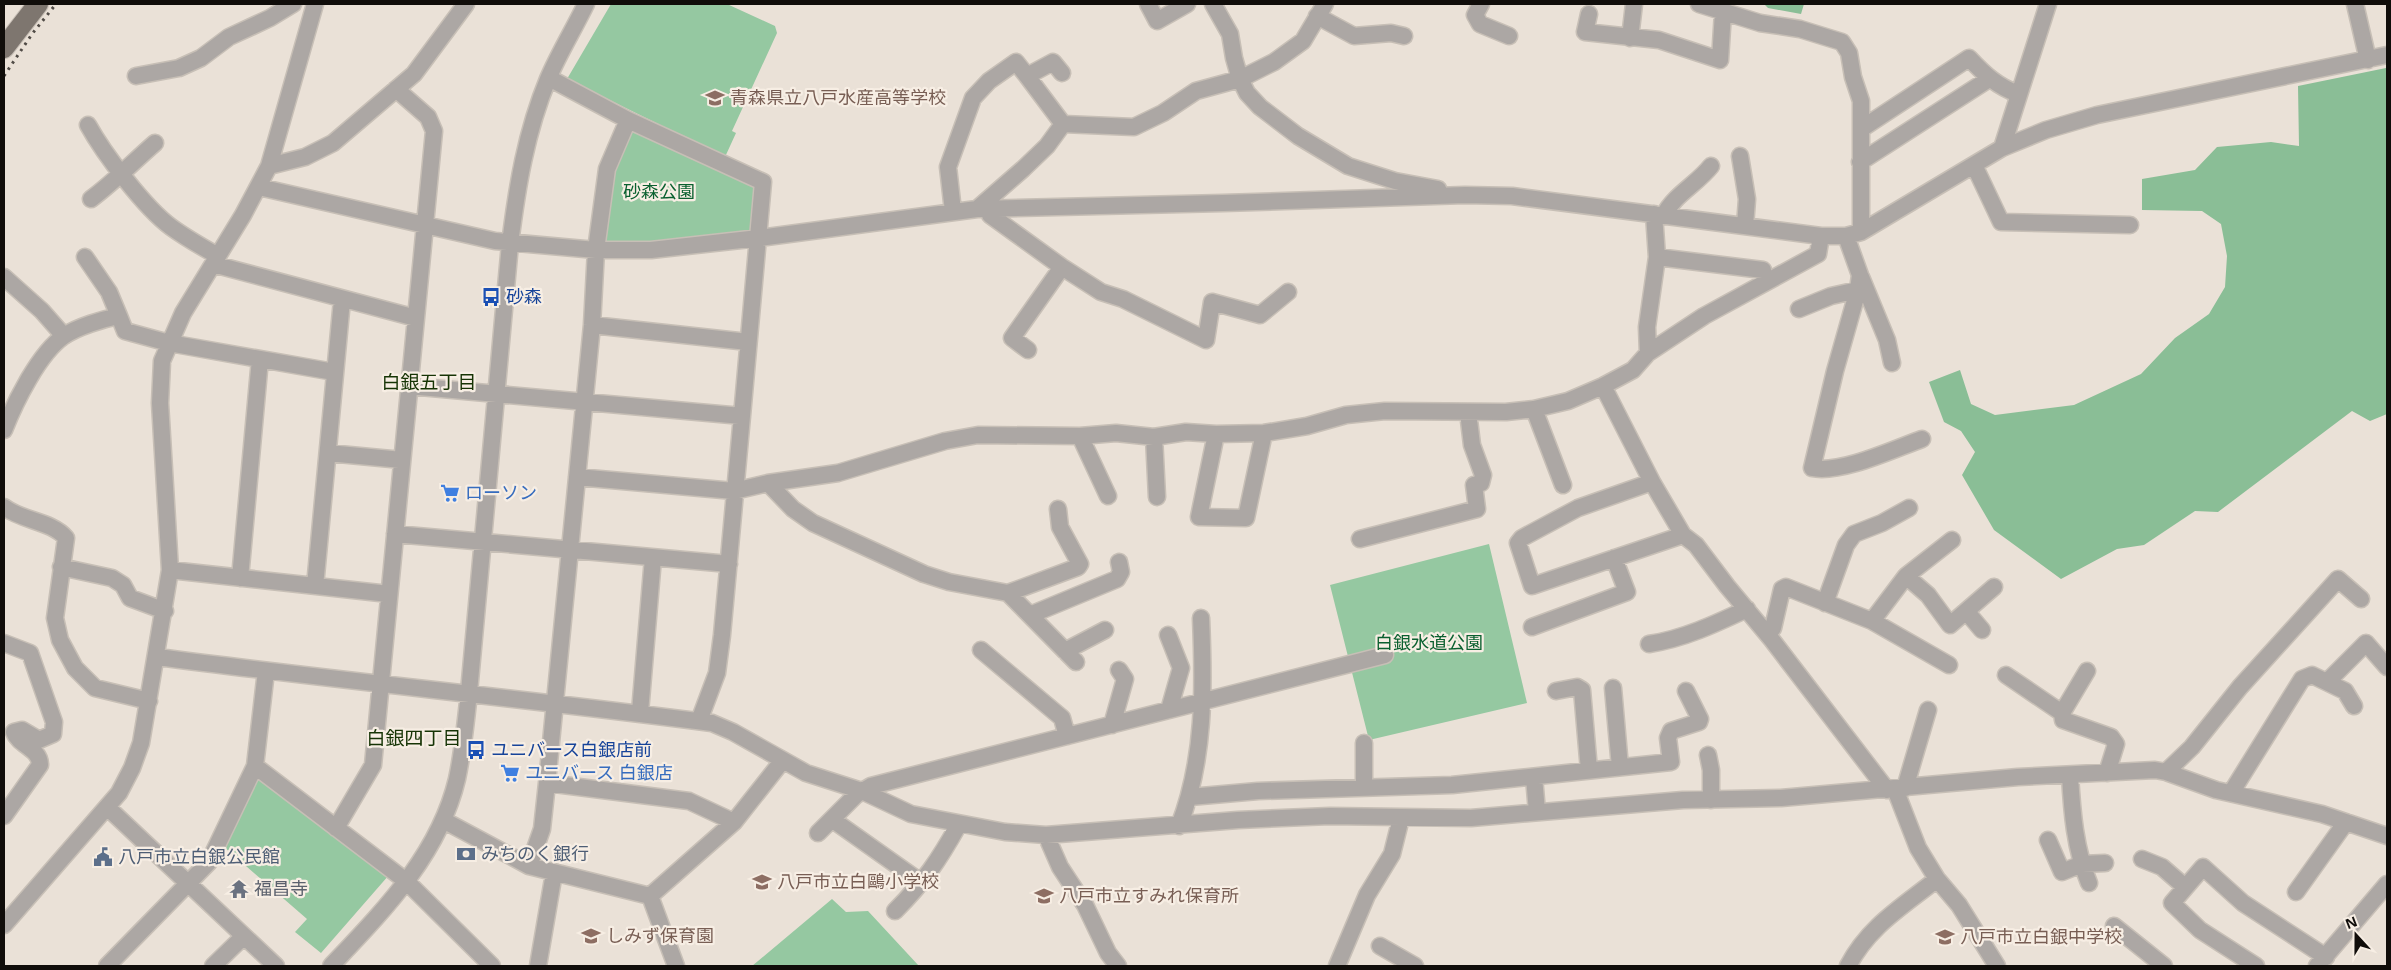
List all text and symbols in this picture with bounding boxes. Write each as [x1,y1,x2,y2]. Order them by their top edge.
place label: 青森県立八戸水産高等学校 [730,85,946,109]
school or university icon: 青森県立八戸水産高等学校 [704,87,726,109]
park label: 砂森公園 [623,179,695,203]
place label: 砂森 [506,284,542,308]
bus stop icon: 砂森 [480,286,502,308]
district label: 白銀五丁目 [381,369,477,395]
place label: ローソン [465,480,537,504]
supermarket icon: ローソン [439,482,461,504]
park label: 白銀水道公園 [1375,630,1483,654]
district label: 白銀四丁目 [366,725,462,751]
place label: ユニバース白銀店前 [491,737,652,761]
bus stop icon: ユニバース白銀店前 [465,739,487,761]
place label: ユニバース 白銀店 [525,760,673,784]
supermarket icon: ユニバース 白銀店 [499,762,521,784]
place label: みちのく銀行 [481,841,589,865]
bank icon: みちのく銀行 [455,843,477,865]
place label: 八戸市立白銀公民館 [118,844,280,868]
public building icon: 八戸市立白銀公民館 [92,846,114,868]
place label: 八戸市立白鷗小学校 [777,869,939,893]
school or university icon: 八戸市立白鷗小学校 [751,871,773,893]
place label: 福昌寺 [254,876,308,900]
temple icon: 福昌寺 [228,878,250,900]
place label: 八戸市立すみれ保育所 [1059,883,1239,907]
school or university icon: 八戸市立すみれ保育所 [1033,885,1055,907]
north arrow [2331,910,2381,960]
text: N [2342,911,2360,933]
place label: しみず保育園 [606,923,714,947]
place label: 八戸市立白銀中学校 [1960,924,2122,948]
school or university icon: しみず保育園 [580,925,602,947]
school or university icon: 八戸市立白銀中学校 [1934,926,1956,948]

